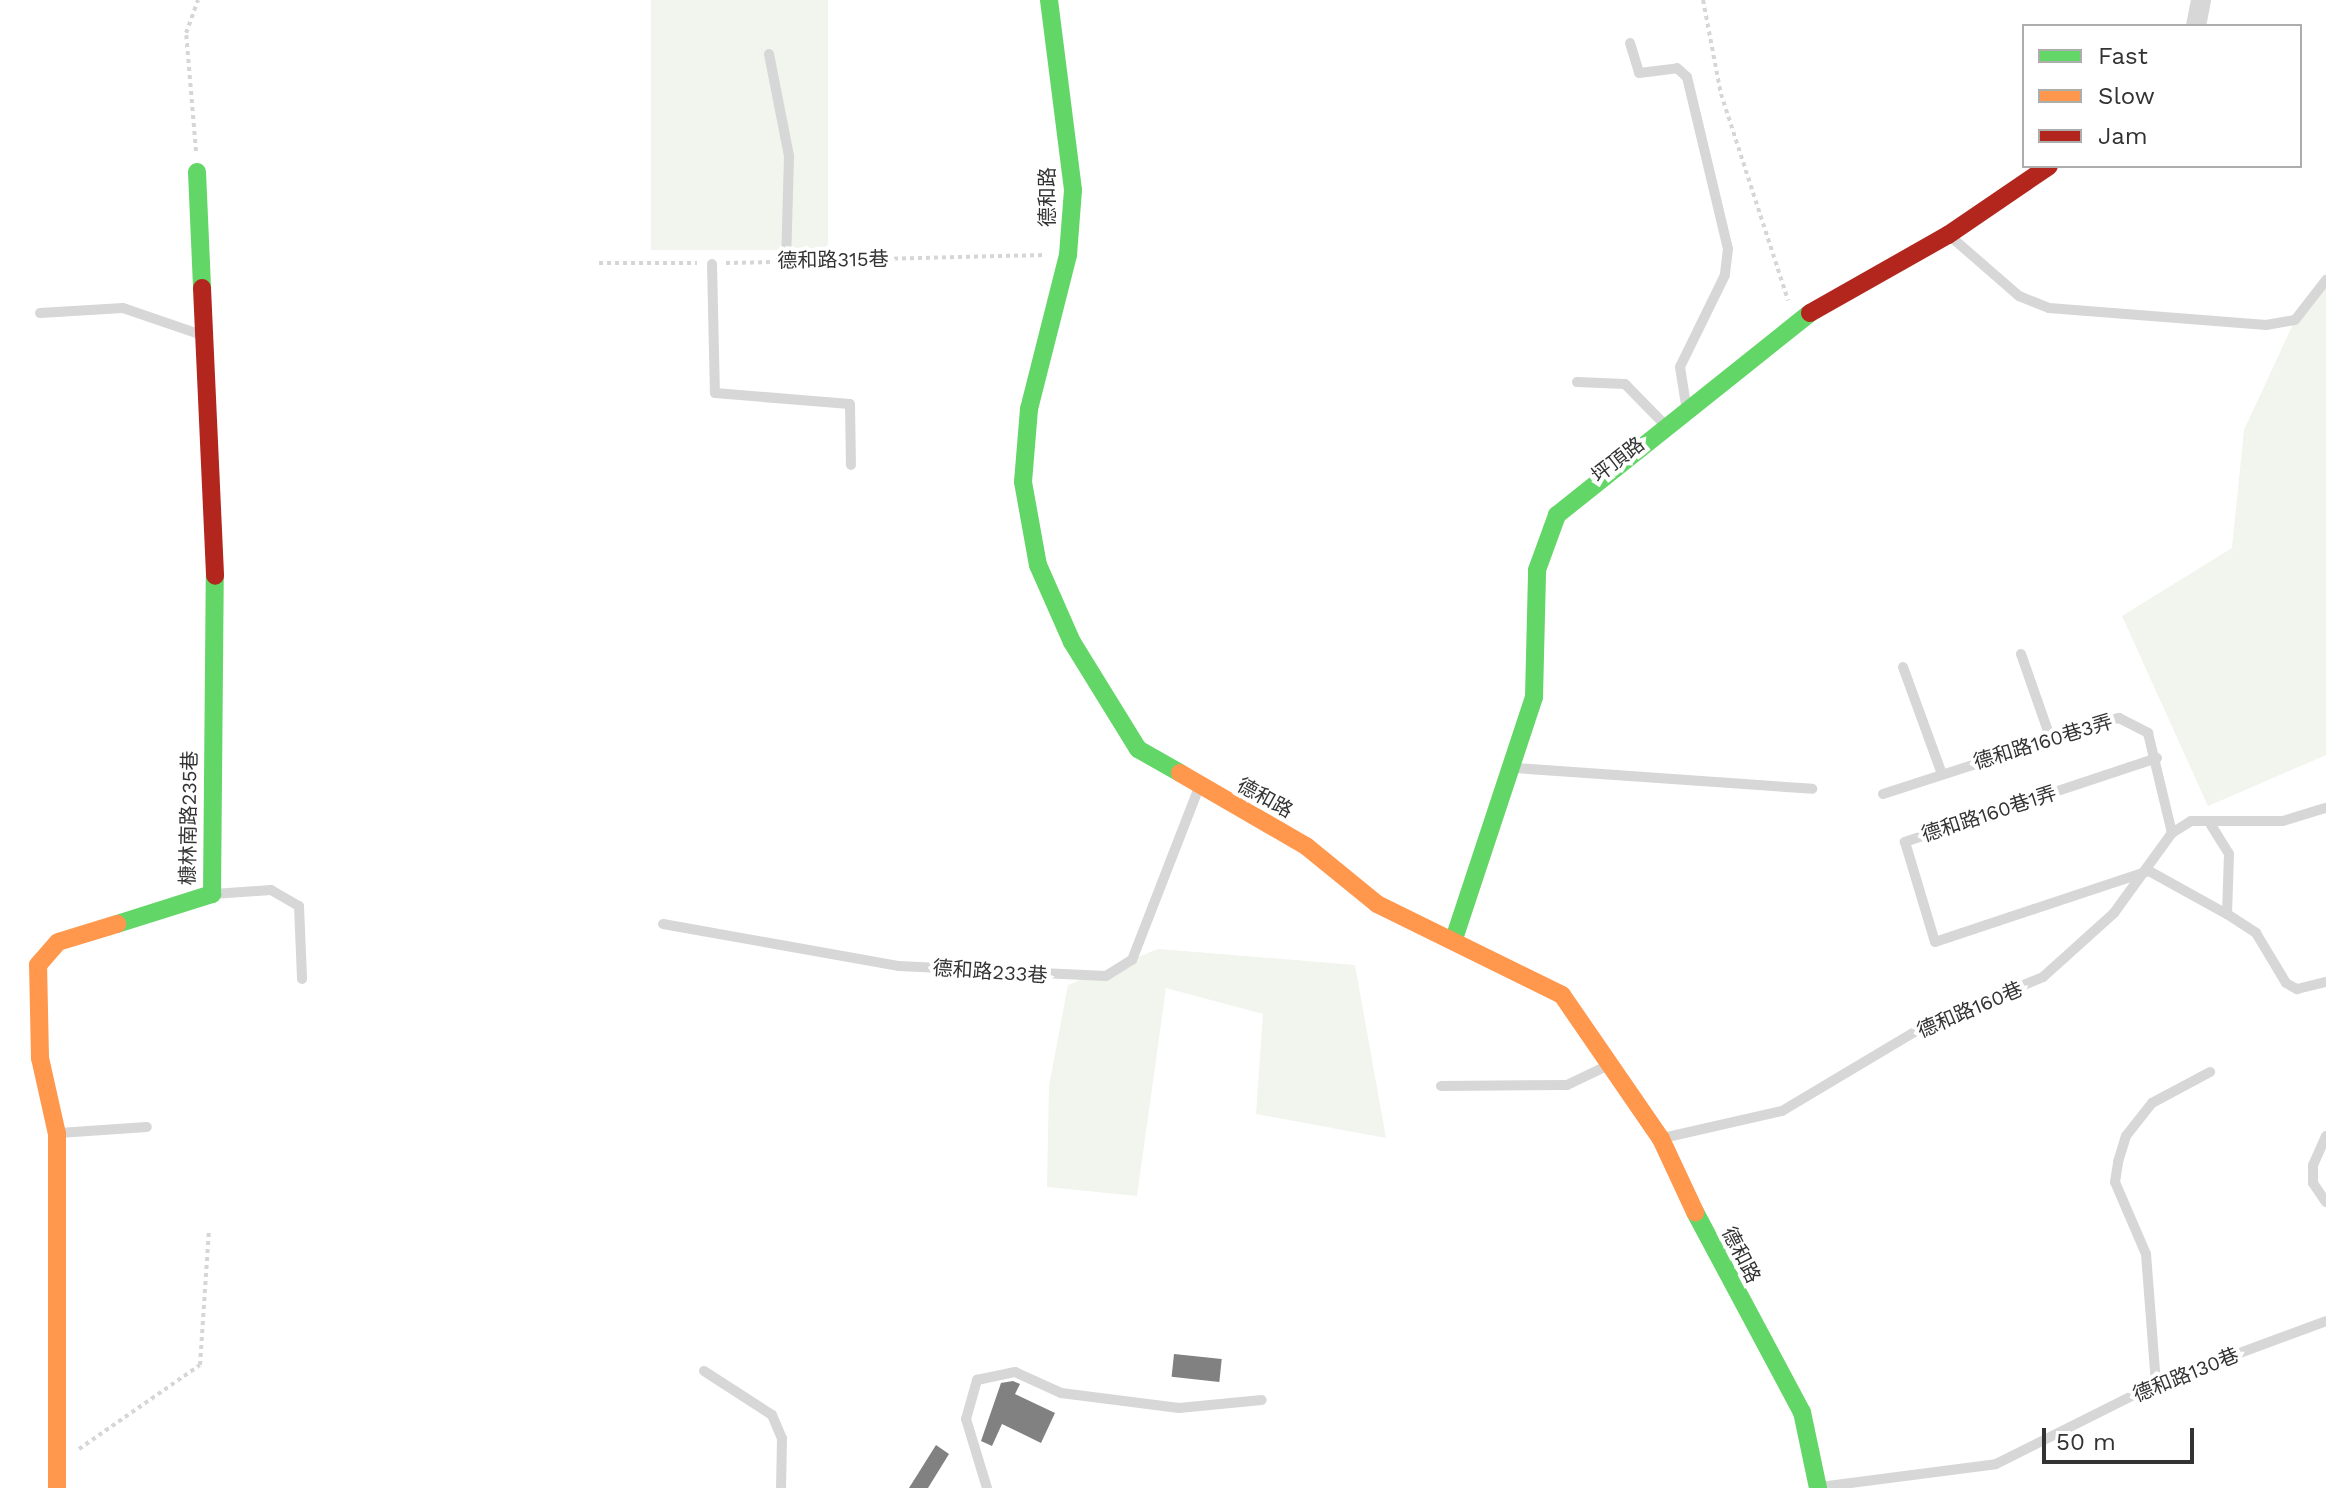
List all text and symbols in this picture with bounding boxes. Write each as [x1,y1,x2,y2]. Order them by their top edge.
legend [2022,24,2302,168]
text: Fast [2098,42,2148,70]
text: Slow [2098,82,2155,110]
text: Jam [2098,122,2148,150]
street label: 德和路 [1035,167,1059,227]
street label: 德和路315巷 [777,247,889,273]
street label: 坪頂路 [1587,432,1649,488]
street label: 德和路160巷3弄 [1971,709,2115,775]
street label: 槺林南路235巷 [176,750,202,886]
street label: 德和路 [1233,773,1297,823]
street label: 德和路160巷1弄 [1919,781,2059,847]
street label: 德和路233巷 [932,956,1048,988]
street label: 德和路160巷 [1914,977,2026,1043]
street label: 德和路 [1717,1223,1765,1287]
street label: 德和路130巷 [2130,1343,2242,1407]
scale bar [2046,1412,2198,1462]
text: 50 m [2056,1428,2116,1456]

